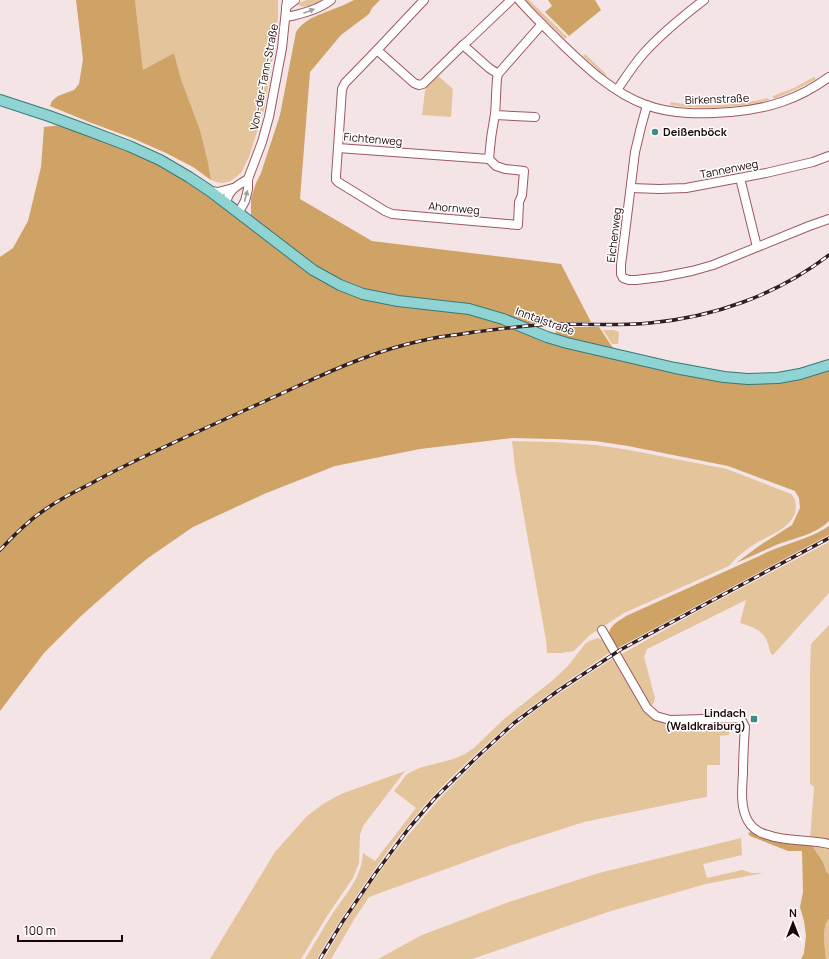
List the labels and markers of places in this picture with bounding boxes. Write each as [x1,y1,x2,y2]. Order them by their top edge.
place label: Deißenböck [663,124,728,139]
marker: Deißenböck [650,127,660,137]
place label: Lindach (Waldkraiburg) [665,705,746,733]
marker: Lindach (Waldkraiburg) [749,714,759,724]

